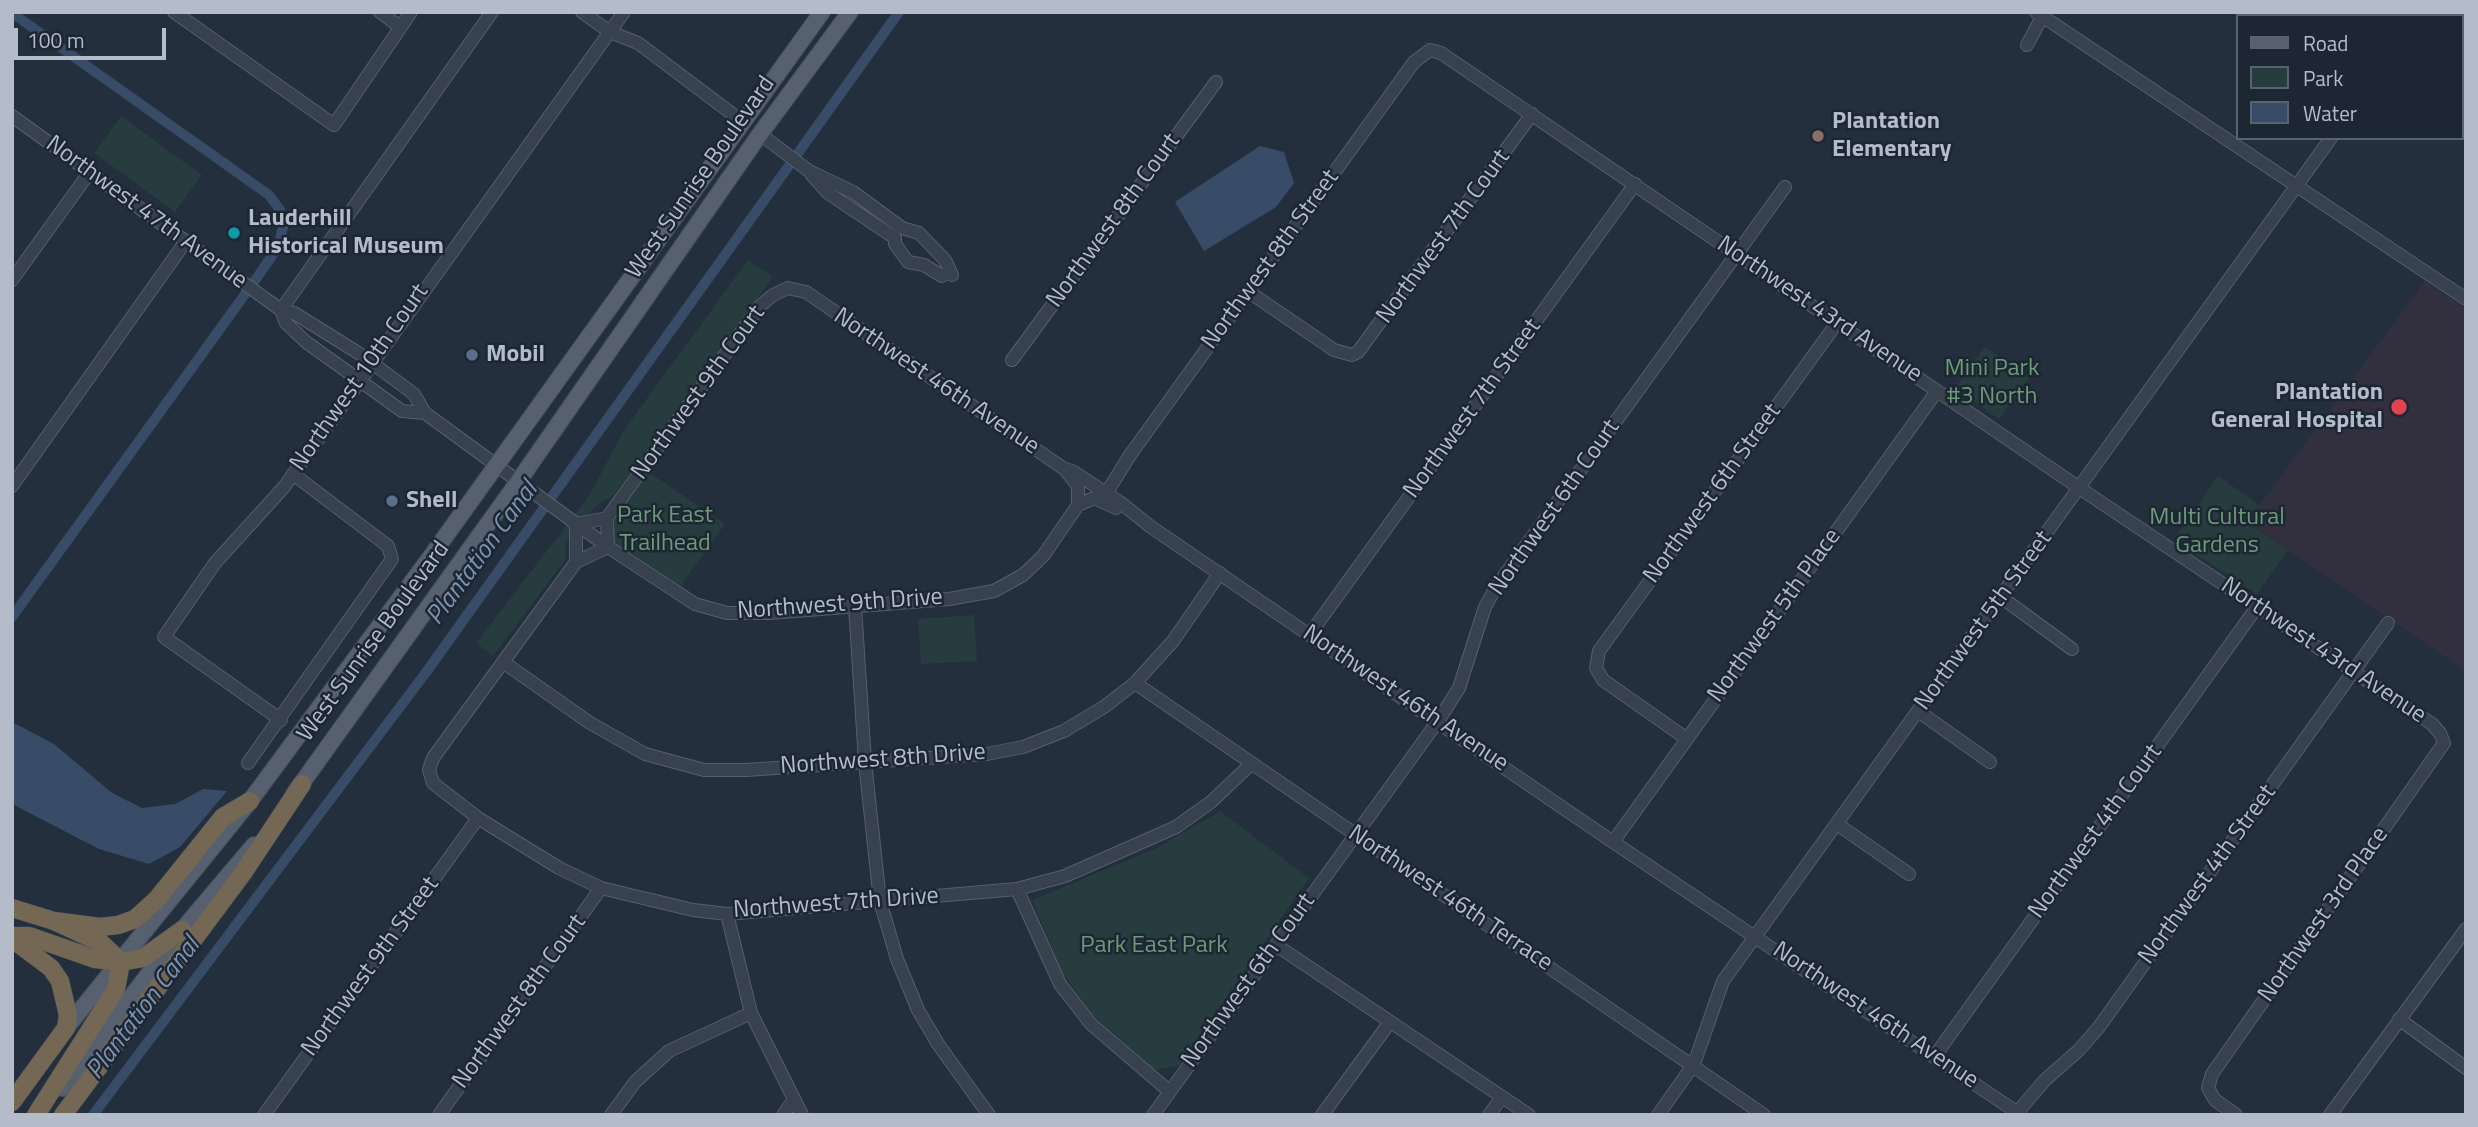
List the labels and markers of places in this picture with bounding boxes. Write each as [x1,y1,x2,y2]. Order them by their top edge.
place label: Plantation Elementary [1832,108,1952,164]
marker: Plantation Elementary [1810,128,1826,144]
place label: Lauderhill Historical Museum [248,205,444,261]
marker: Lauderhill Historical Museum [226,225,242,241]
place label: Mobil [486,341,545,369]
marker: Mobil [464,347,480,363]
place label: Plantation General Hospital [2211,379,2383,435]
marker: Plantation General Hospital [2389,397,2409,417]
place label: Shell [406,487,458,515]
marker: Shell [384,493,400,509]

